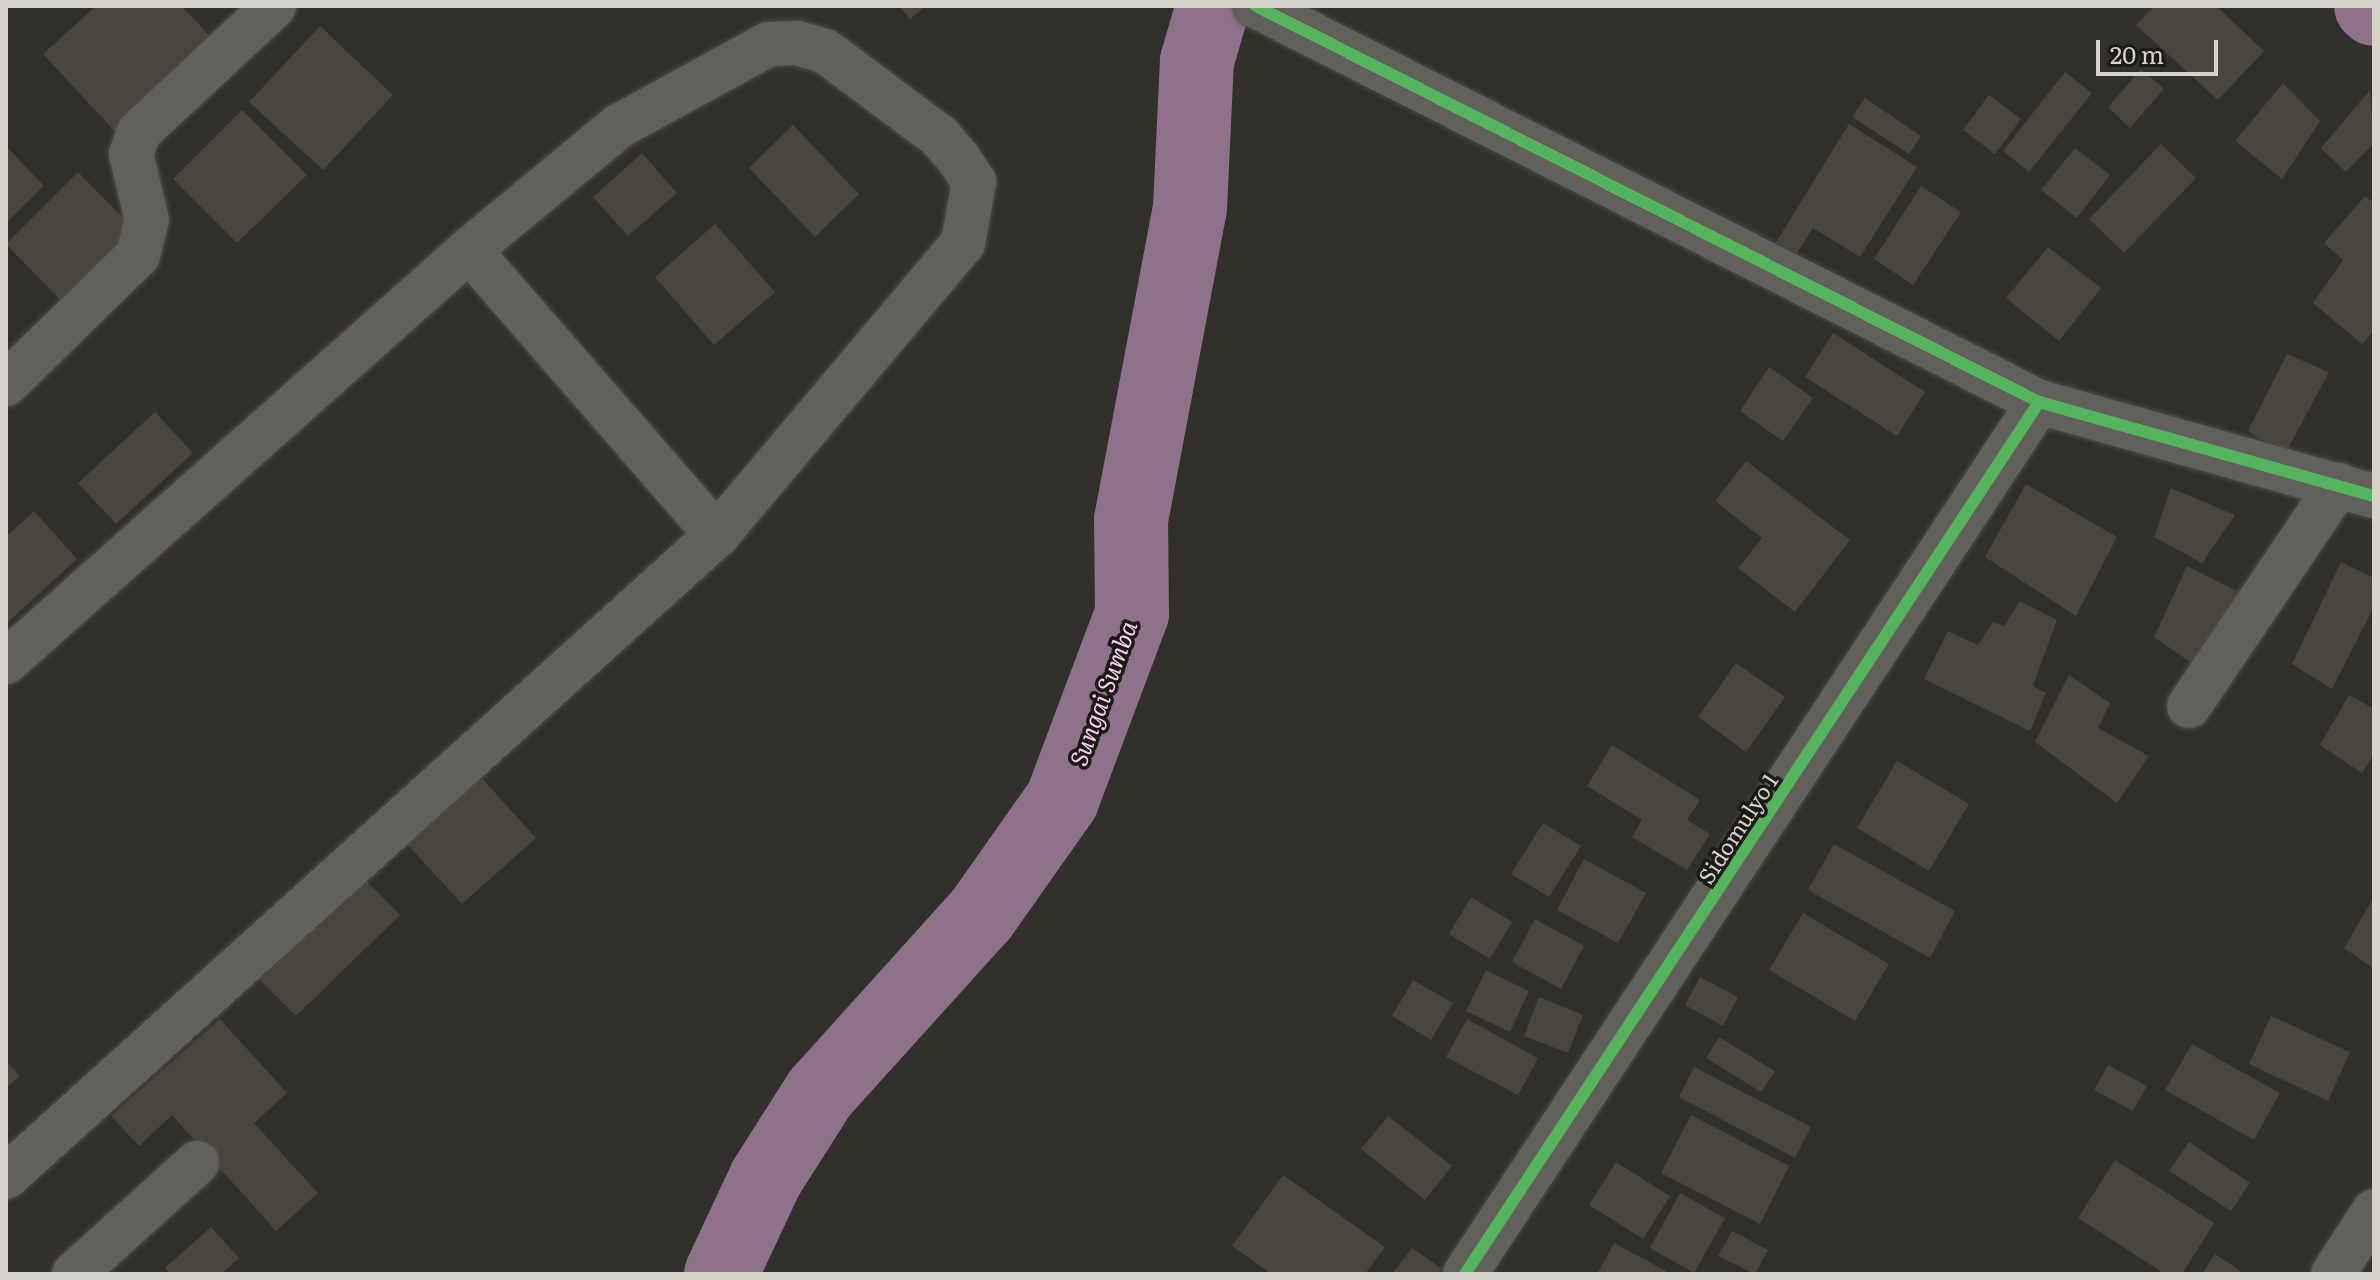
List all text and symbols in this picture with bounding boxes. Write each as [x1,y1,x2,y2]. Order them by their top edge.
scale bar [2100,24,2222,74]
text: 20 m [2110,36,2164,71]
water label: Sungai Sumba [1062,616,1142,770]
street label: Sidomulyo 1 [1692,768,1782,888]

